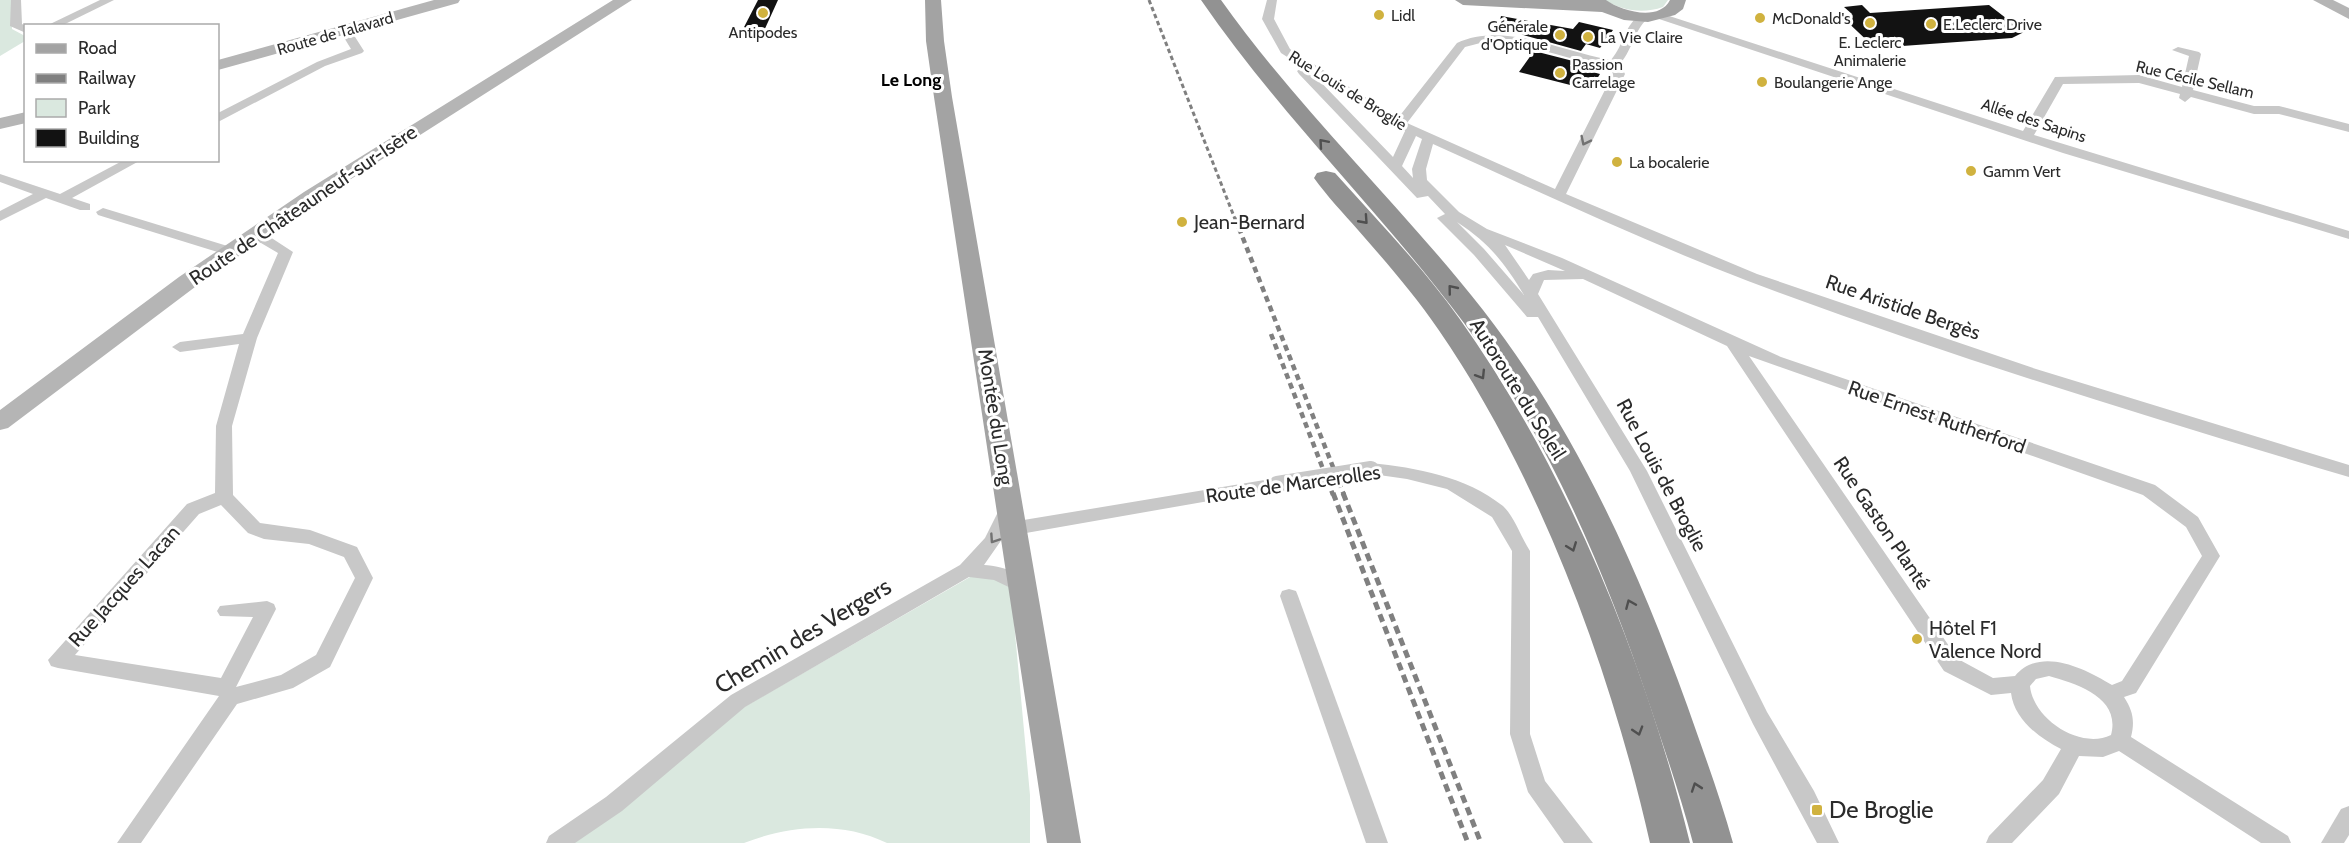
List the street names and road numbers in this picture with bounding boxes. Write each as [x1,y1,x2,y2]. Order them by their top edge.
street label: Route de Talavard [275,8,395,59]
street label: Rue Louis de Broglie [1285,46,1410,134]
street label: Rue Cécile Sellam [2134,57,2256,102]
street label: Allée des Sapins [1979,95,2089,147]
street label: Route de Châteauneuf-sur-Isère [185,120,421,290]
street label: Rue Aristide Bergès [1823,269,1983,345]
street label: Autoroute du Soleil [1465,314,1571,464]
street label: Montée du Long [973,347,1019,488]
street label: Rue Ernest Rutherford [1845,375,2029,459]
street label: Rue Louis de Broglie [1612,395,1712,555]
street label: Rue Gaston Planté [1829,452,1935,594]
street label: Route de Marcerolles [1204,460,1382,508]
street label: Rue Jacques Lacan [63,521,185,651]
street label: Chemin des Vergers [709,571,896,700]

